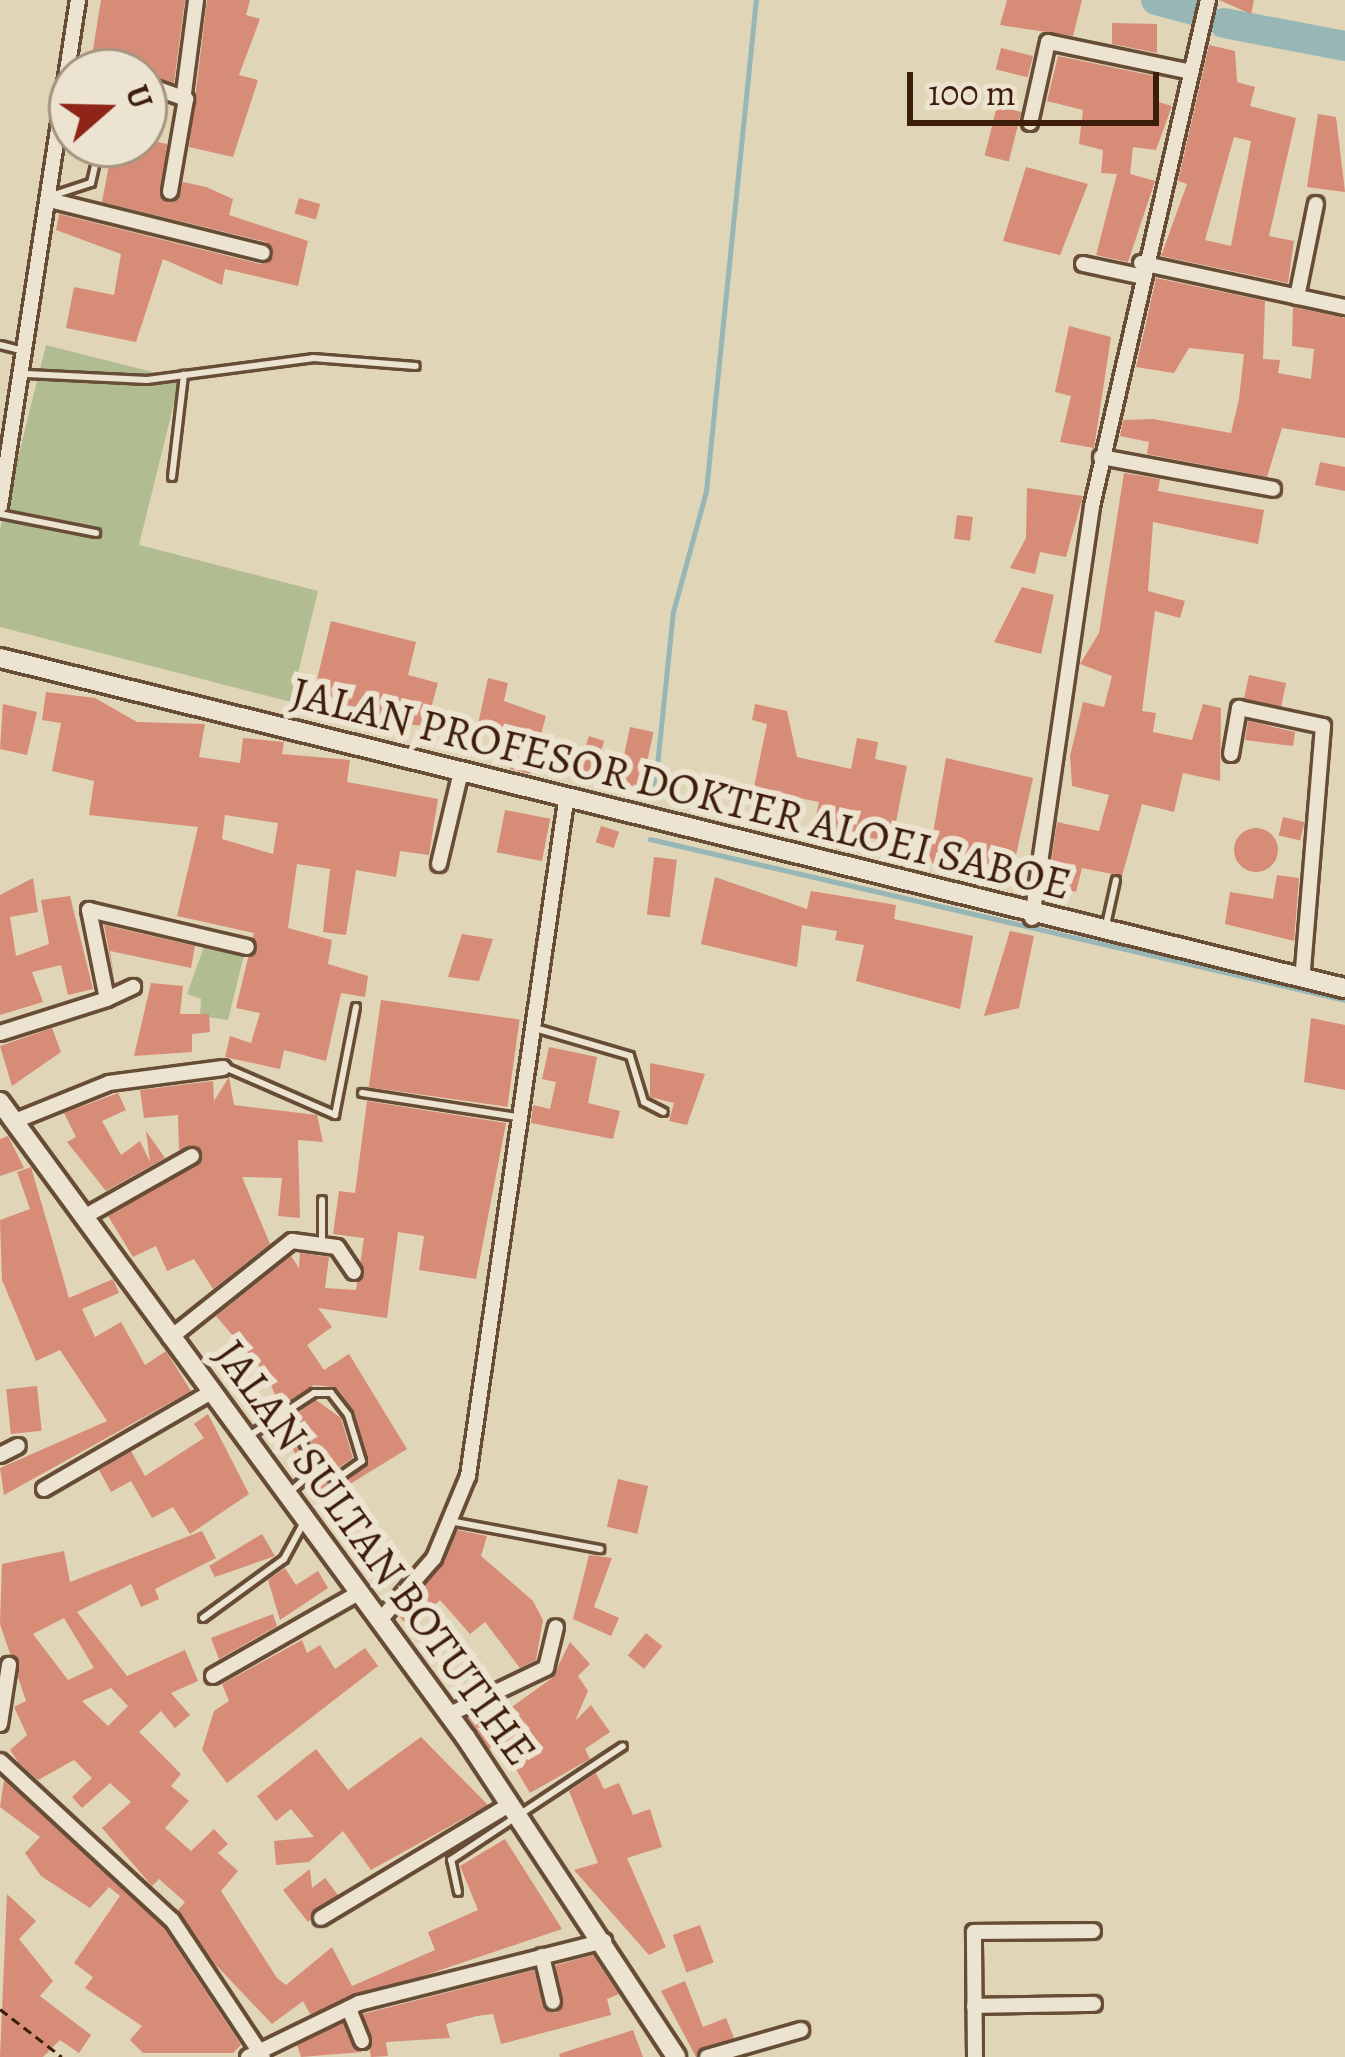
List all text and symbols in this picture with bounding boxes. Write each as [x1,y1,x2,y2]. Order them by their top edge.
north arrow [48,48,168,168]
scale bar [913,48,1165,122]
text: 100 m [928,68,1016,117]
text: U [115,79,164,114]
street label: JALAN PROFESOR DOKTER ALOEI SABOE [286,666,1076,912]
street label: JALAN SULTAN BOTUTIHE [203,1330,547,1776]

